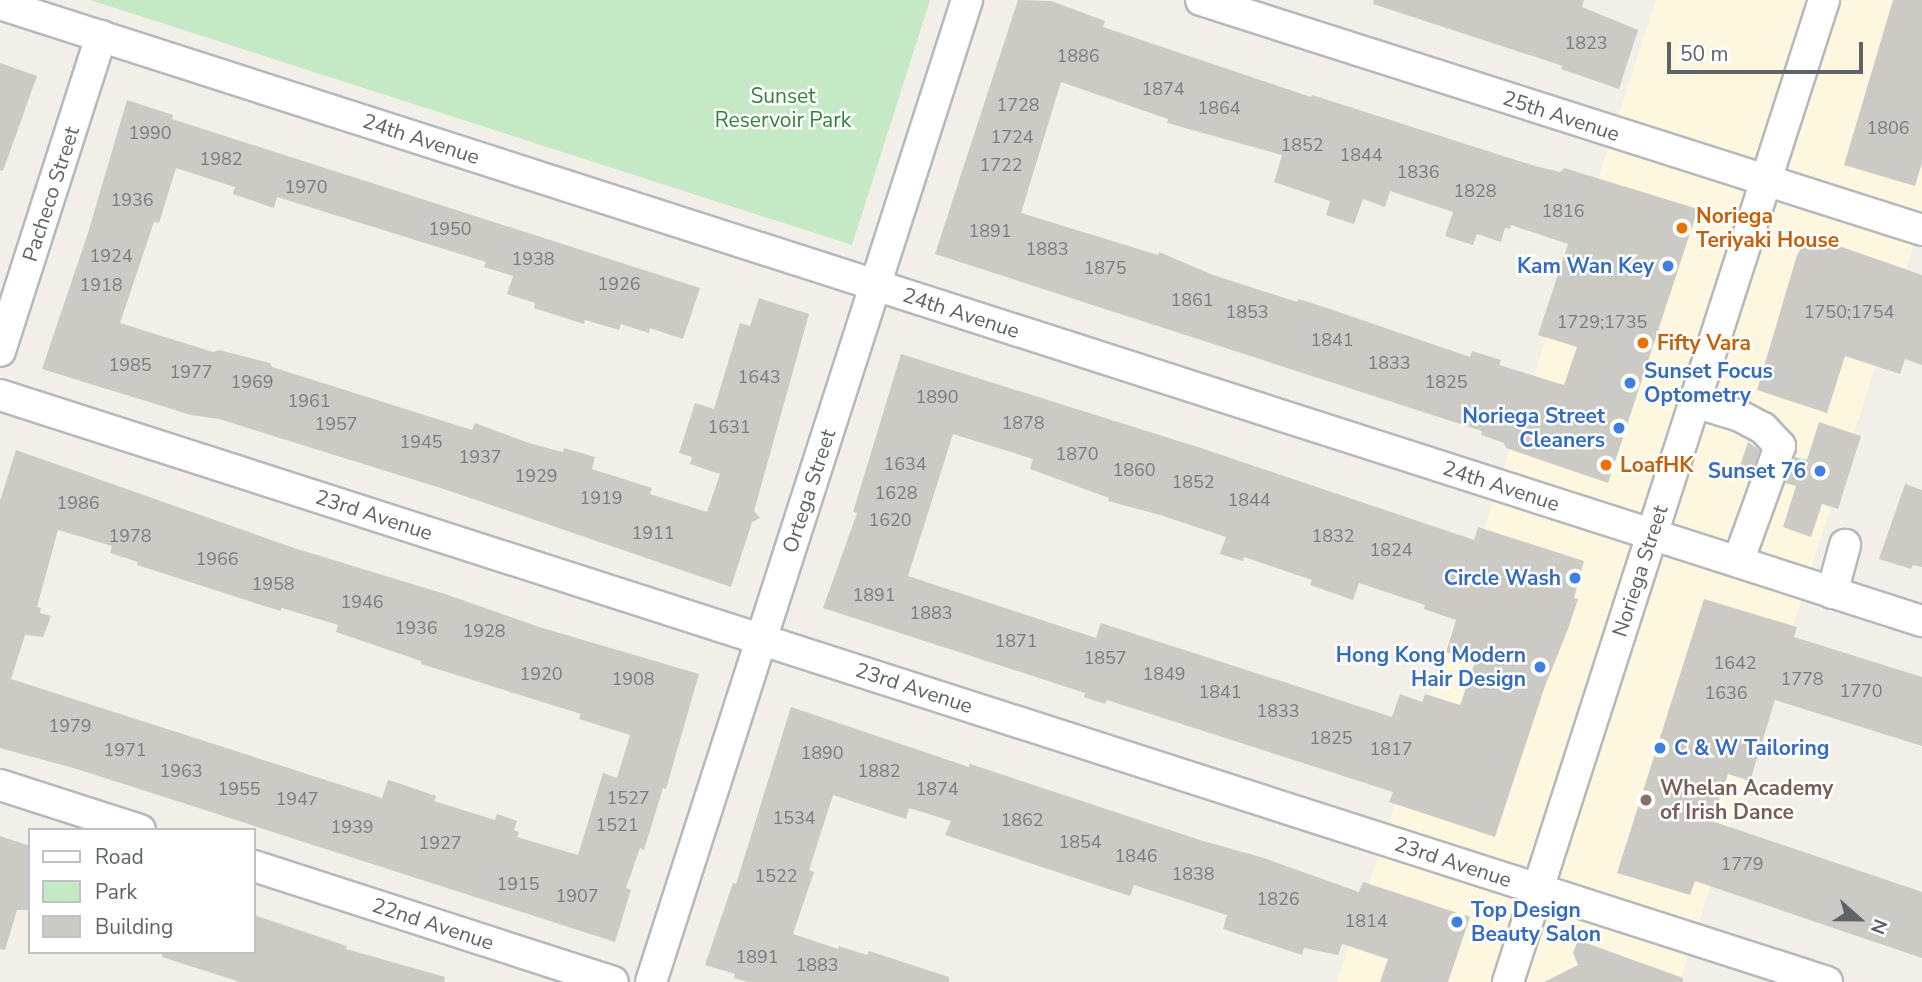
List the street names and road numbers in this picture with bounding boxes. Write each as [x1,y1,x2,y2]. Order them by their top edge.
street label: 25th Avenue [1499,85,1623,147]
street label: 24th Avenue [359,108,483,170]
street label: Pacheco Street [17,123,85,265]
street label: 24th Avenue [899,282,1023,344]
street label: Ortega Street [777,426,841,556]
street label: 24th Avenue [1439,455,1563,517]
street label: 23rd Avenue [312,484,436,546]
street label: Noriega Street [1607,502,1673,640]
street label: 23rd Avenue [852,657,976,719]
street label: 23rd Avenue [1391,831,1515,893]
street label: 22nd Avenue [369,893,497,955]

